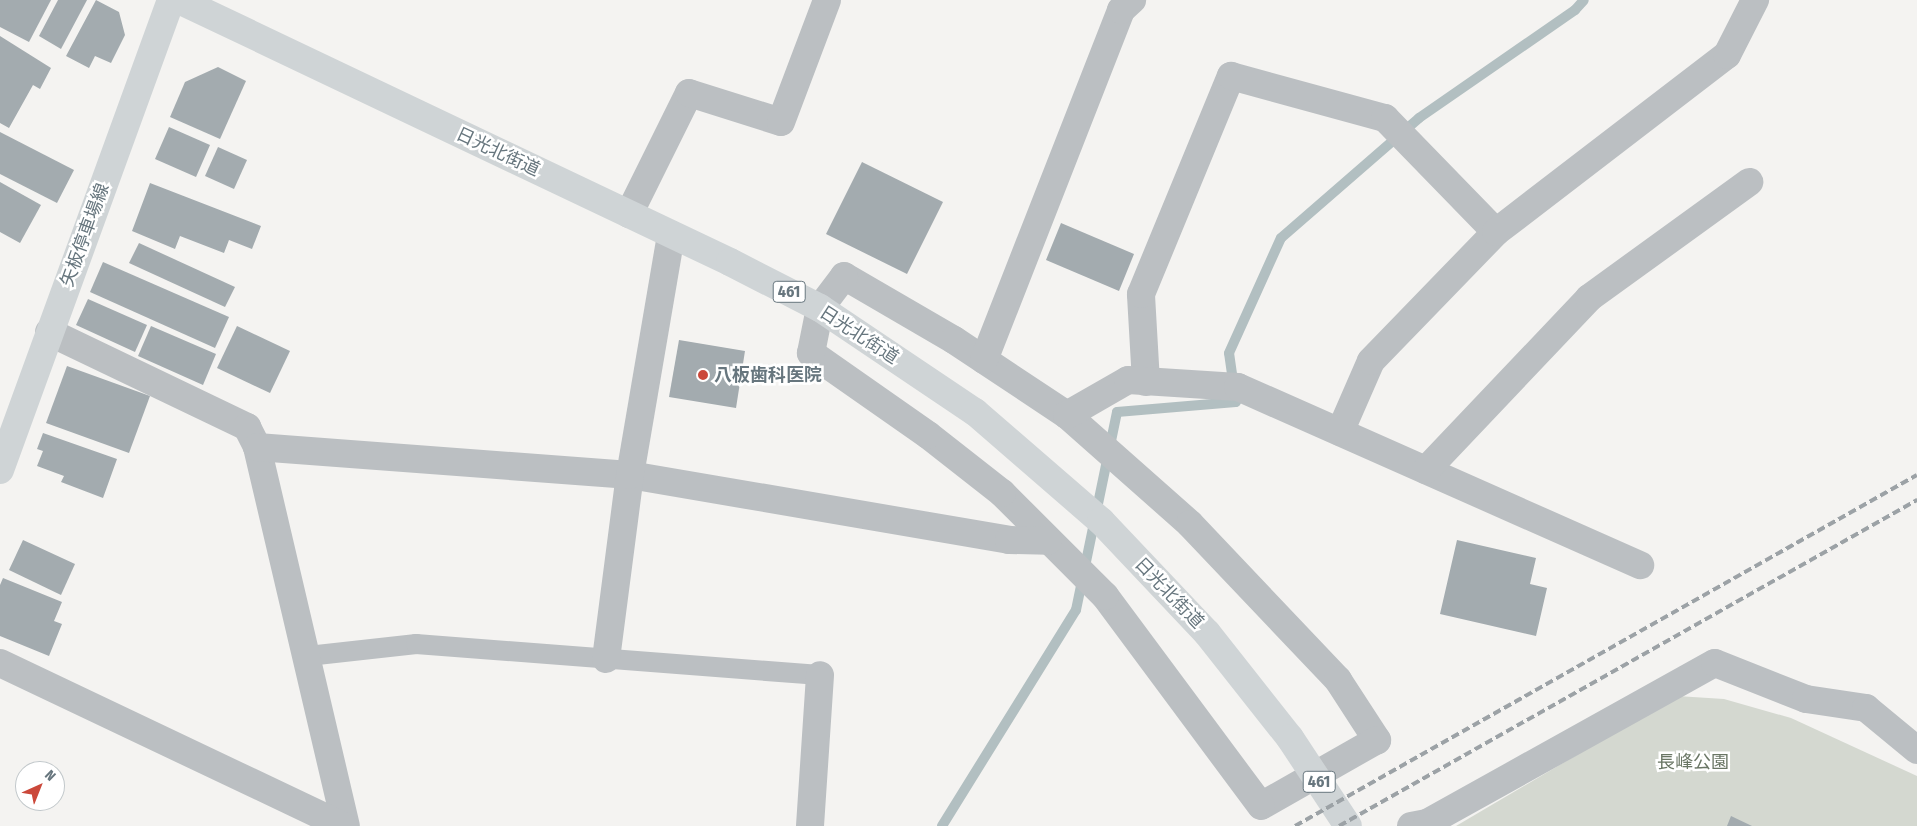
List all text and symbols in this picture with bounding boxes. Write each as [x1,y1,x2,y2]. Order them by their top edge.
street label: 日光北街道 [453,123,543,181]
street label: 矢板停車場線 [56,181,114,289]
road number: 461 [772,278,806,306]
street label: 日光北街道 [815,301,903,369]
place label: 八板歯科医院 [714,364,822,386]
marker: 八板歯科医院 [696,368,710,382]
street label: 日光北街道 [1130,553,1208,633]
park label: 長峰公園 [1657,751,1729,773]
north arrow [15,761,65,811]
text: N [41,767,59,785]
road number: 461 [1302,769,1336,796]

